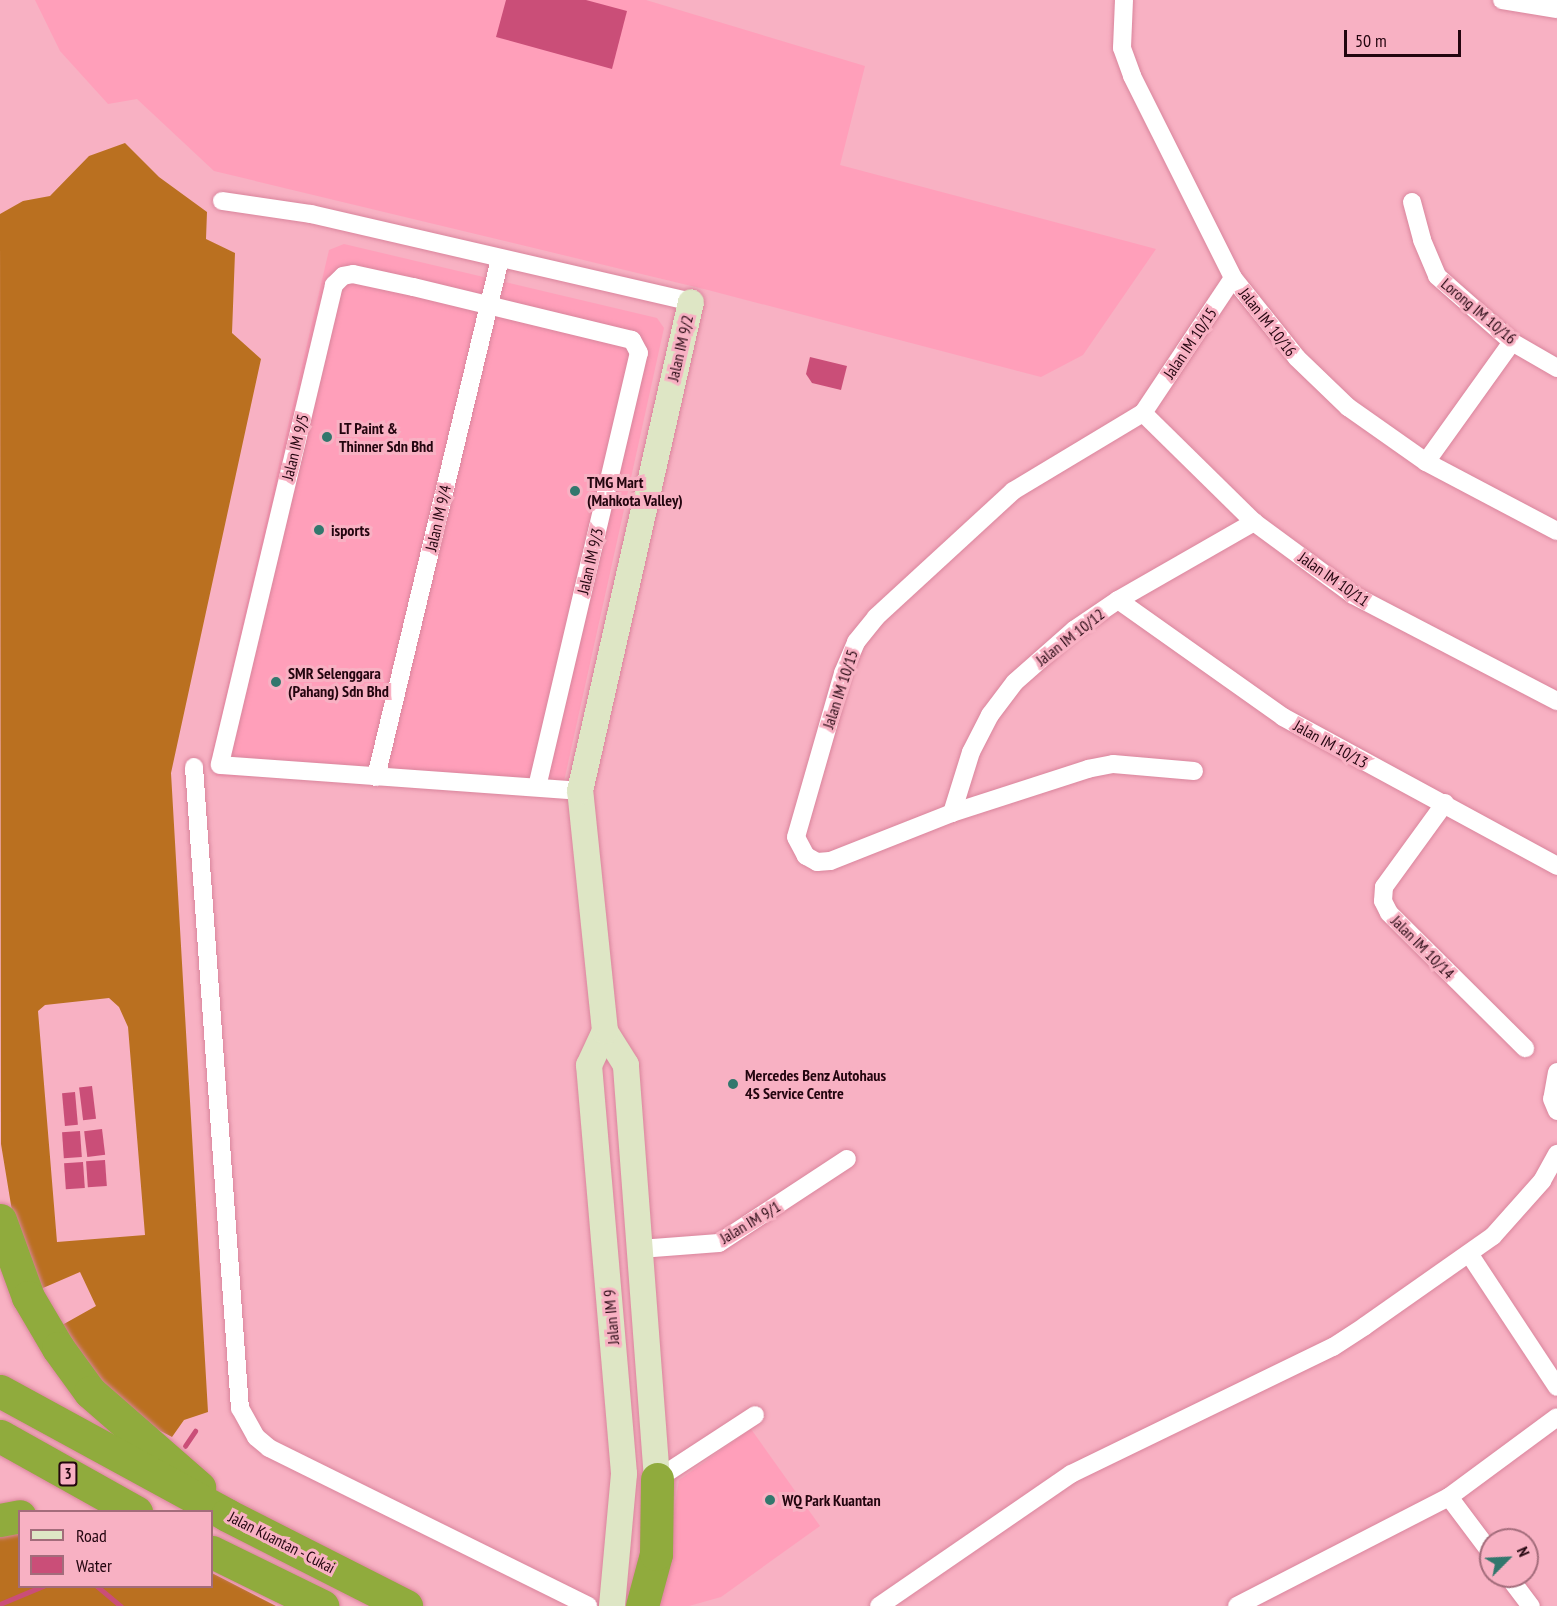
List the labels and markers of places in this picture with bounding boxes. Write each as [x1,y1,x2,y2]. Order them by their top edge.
place label: LT Paint & Thinner Sdn Bhd [339,418,433,456]
marker: LT Paint & Thinner Sdn Bhd [320,430,334,444]
place label: TMG Mart (Mahkota Valley) [587,472,683,510]
marker: TMG Mart (Mahkota Valley) [568,484,582,498]
place label: isports [331,520,370,540]
marker: isports [312,523,326,537]
place label: SMR Selenggara (Pahang) Sdn Bhd [288,663,389,701]
marker: SMR Selenggara (Pahang) Sdn Bhd [269,675,283,689]
place label: Mercedes Benz Autohaus 4S Service Centre [745,1065,887,1103]
marker: Mercedes Benz Autohaus 4S Service Centre [726,1077,740,1091]
place label: WQ Park Kuantan [782,1490,881,1510]
marker: WQ Park Kuantan [763,1493,777,1507]

